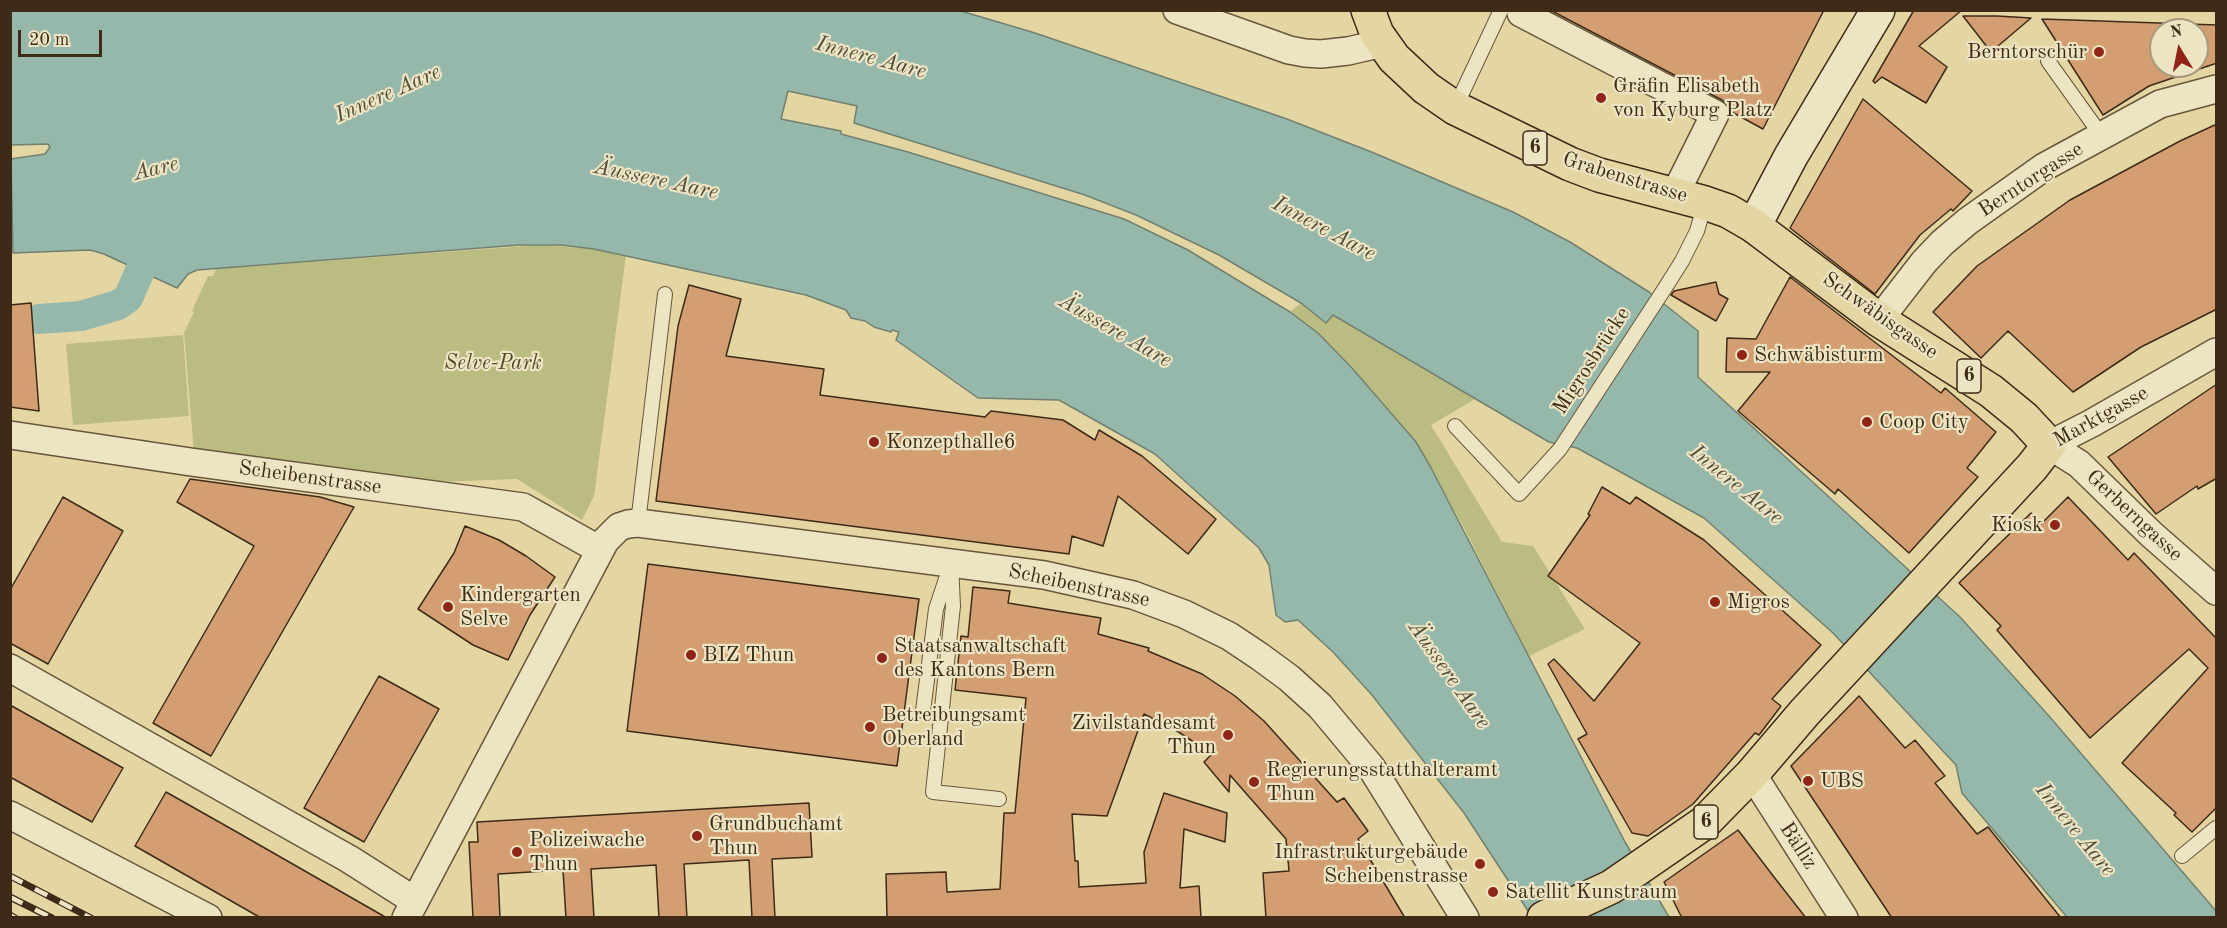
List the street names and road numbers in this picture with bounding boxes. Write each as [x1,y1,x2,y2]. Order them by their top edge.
road number: 6 [1523,131,1547,165]
street label: Berntorgasse [1974,137,2088,223]
street label: Grabenstrasse [1560,147,1690,209]
street label: Schwäbisgasse [1817,267,1943,365]
street label: Migrosbrücke [1548,303,1636,419]
road number: 6 [1957,359,1981,393]
street label: Marktgasse [2049,381,2153,453]
street label: Scheibenstrasse [237,456,383,500]
street label: Gerberngasse [2080,465,2188,567]
street label: Scheibenstrasse [1006,559,1152,613]
road number: 6 [1694,805,1718,839]
street label: Bälliz [1774,818,1822,874]

